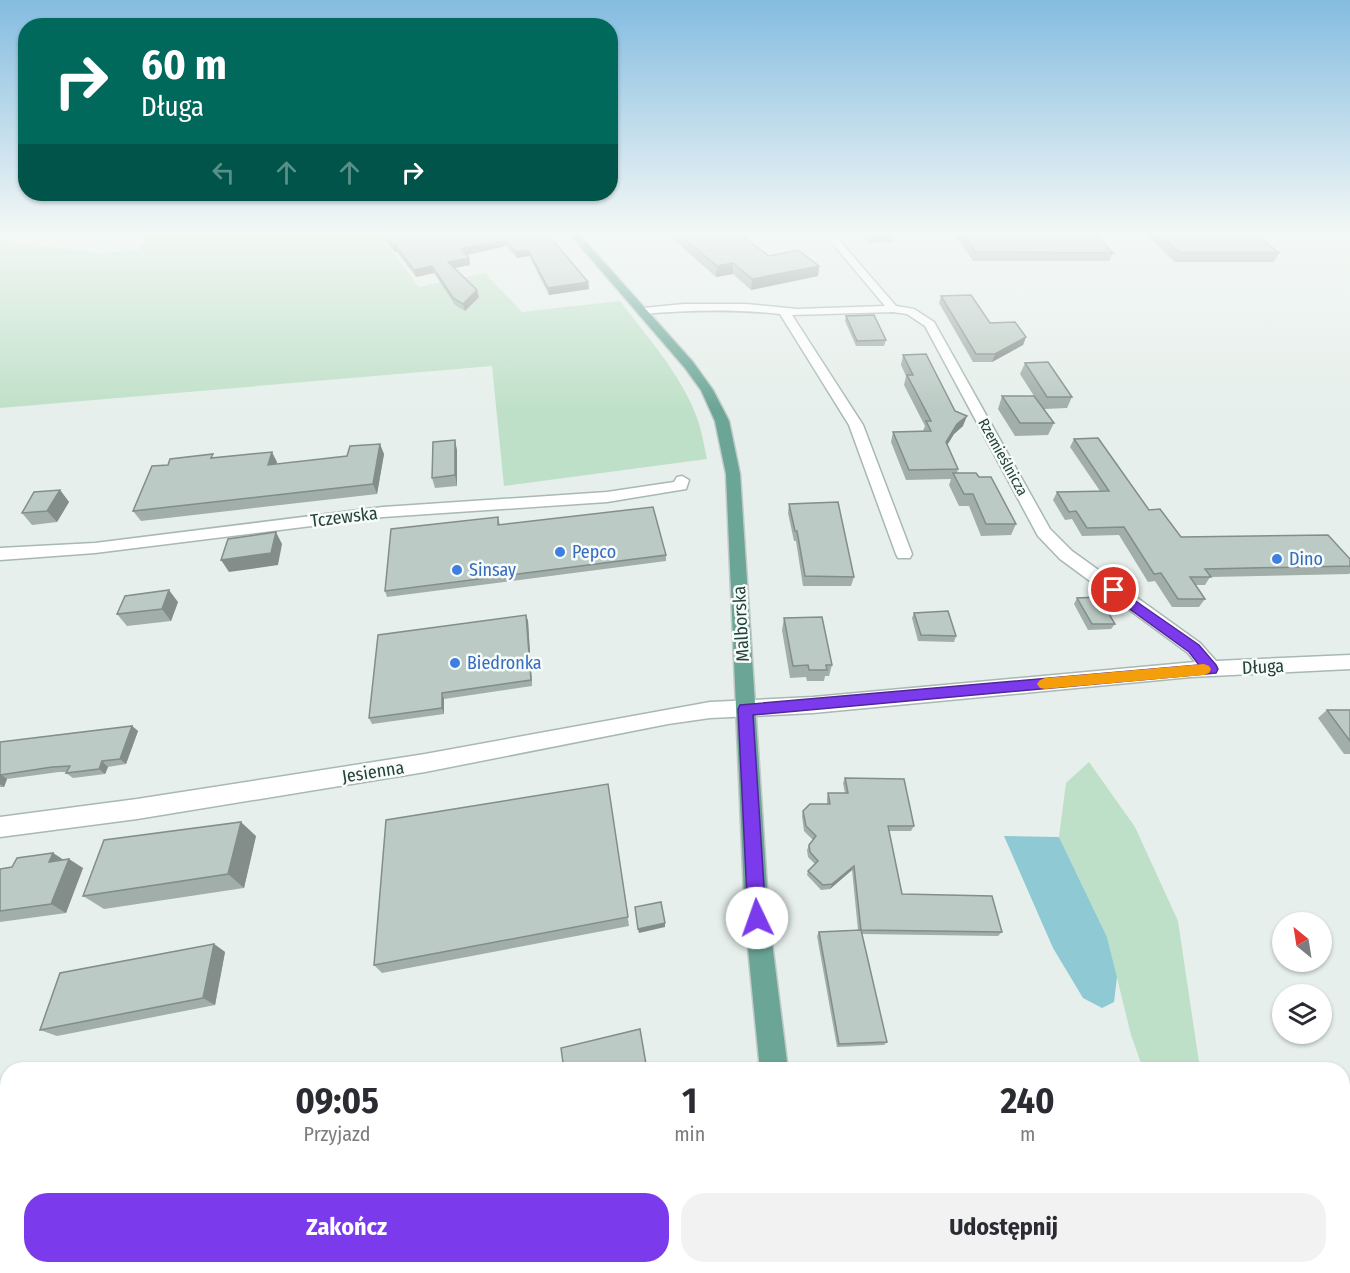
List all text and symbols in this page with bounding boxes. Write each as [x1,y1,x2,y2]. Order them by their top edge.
text: 60 m [141,40,227,90]
icon: right [42,42,120,120]
text: Długa [141,91,204,123]
icon: left [207,156,240,189]
icon: ahead [270,156,303,189]
icon: ahead [333,156,366,189]
icon: right [396,156,429,189]
street label: Rzemieślnicza [974,415,1032,499]
street label: Tczewska [309,502,379,532]
place label: Pepco [572,541,616,563]
marker: Pepco [553,545,567,559]
place label: Dino [1289,548,1323,570]
marker: Dino [1270,552,1284,566]
place label: Sinsay [469,559,516,581]
marker: Sinsay [450,563,464,577]
pin [1088,564,1139,615]
icon: arrive [1097,573,1130,606]
street label: Malborska [728,585,754,662]
place label: Biedronka [467,652,542,674]
street label: Długa [1241,655,1285,679]
marker: Biedronka [448,656,462,670]
street label: Jesienna [340,756,406,788]
position arrow [725,886,789,950]
north arrow [1272,912,1332,972]
map controls [1272,912,1332,1044]
button: layers [1272,984,1332,1044]
text: 09:05 [295,1079,379,1123]
text: 1 [682,1079,697,1123]
text: 240 [1001,1079,1055,1123]
text: Przyjazd [304,1122,371,1146]
text: min [674,1122,705,1146]
text: m [1020,1122,1035,1146]
button: Zakończ [24,1193,669,1262]
button: Udostępnij [681,1193,1326,1262]

